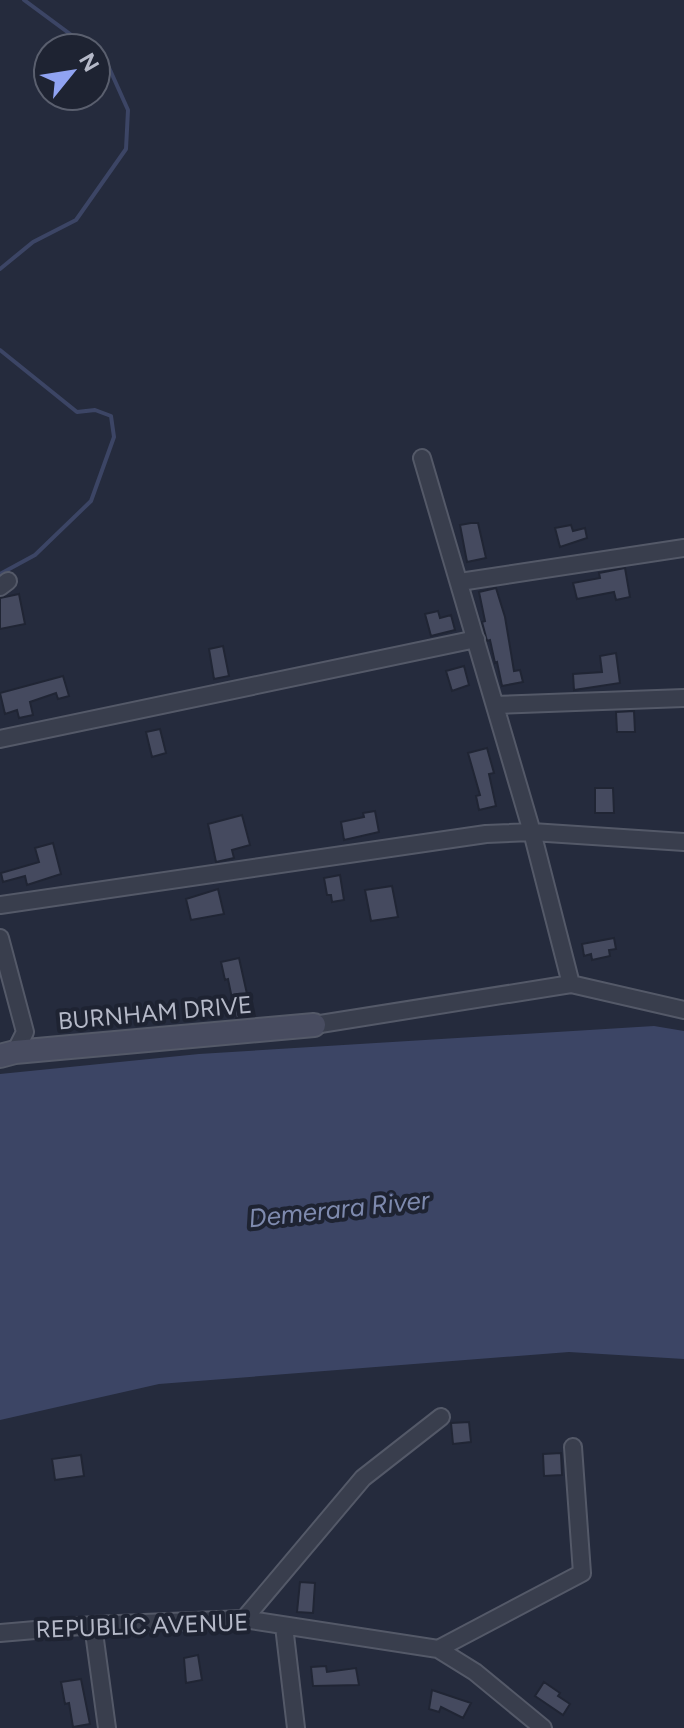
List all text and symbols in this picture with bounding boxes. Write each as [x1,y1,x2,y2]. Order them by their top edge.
north arrow [32,32,112,112]
text: N [73,48,105,76]
street label: BURNHAM DRIVE [57,990,253,1035]
water label: Demerara River [247,1183,432,1234]
street label: REPUBLIC AVENUE [35,1607,249,1644]

